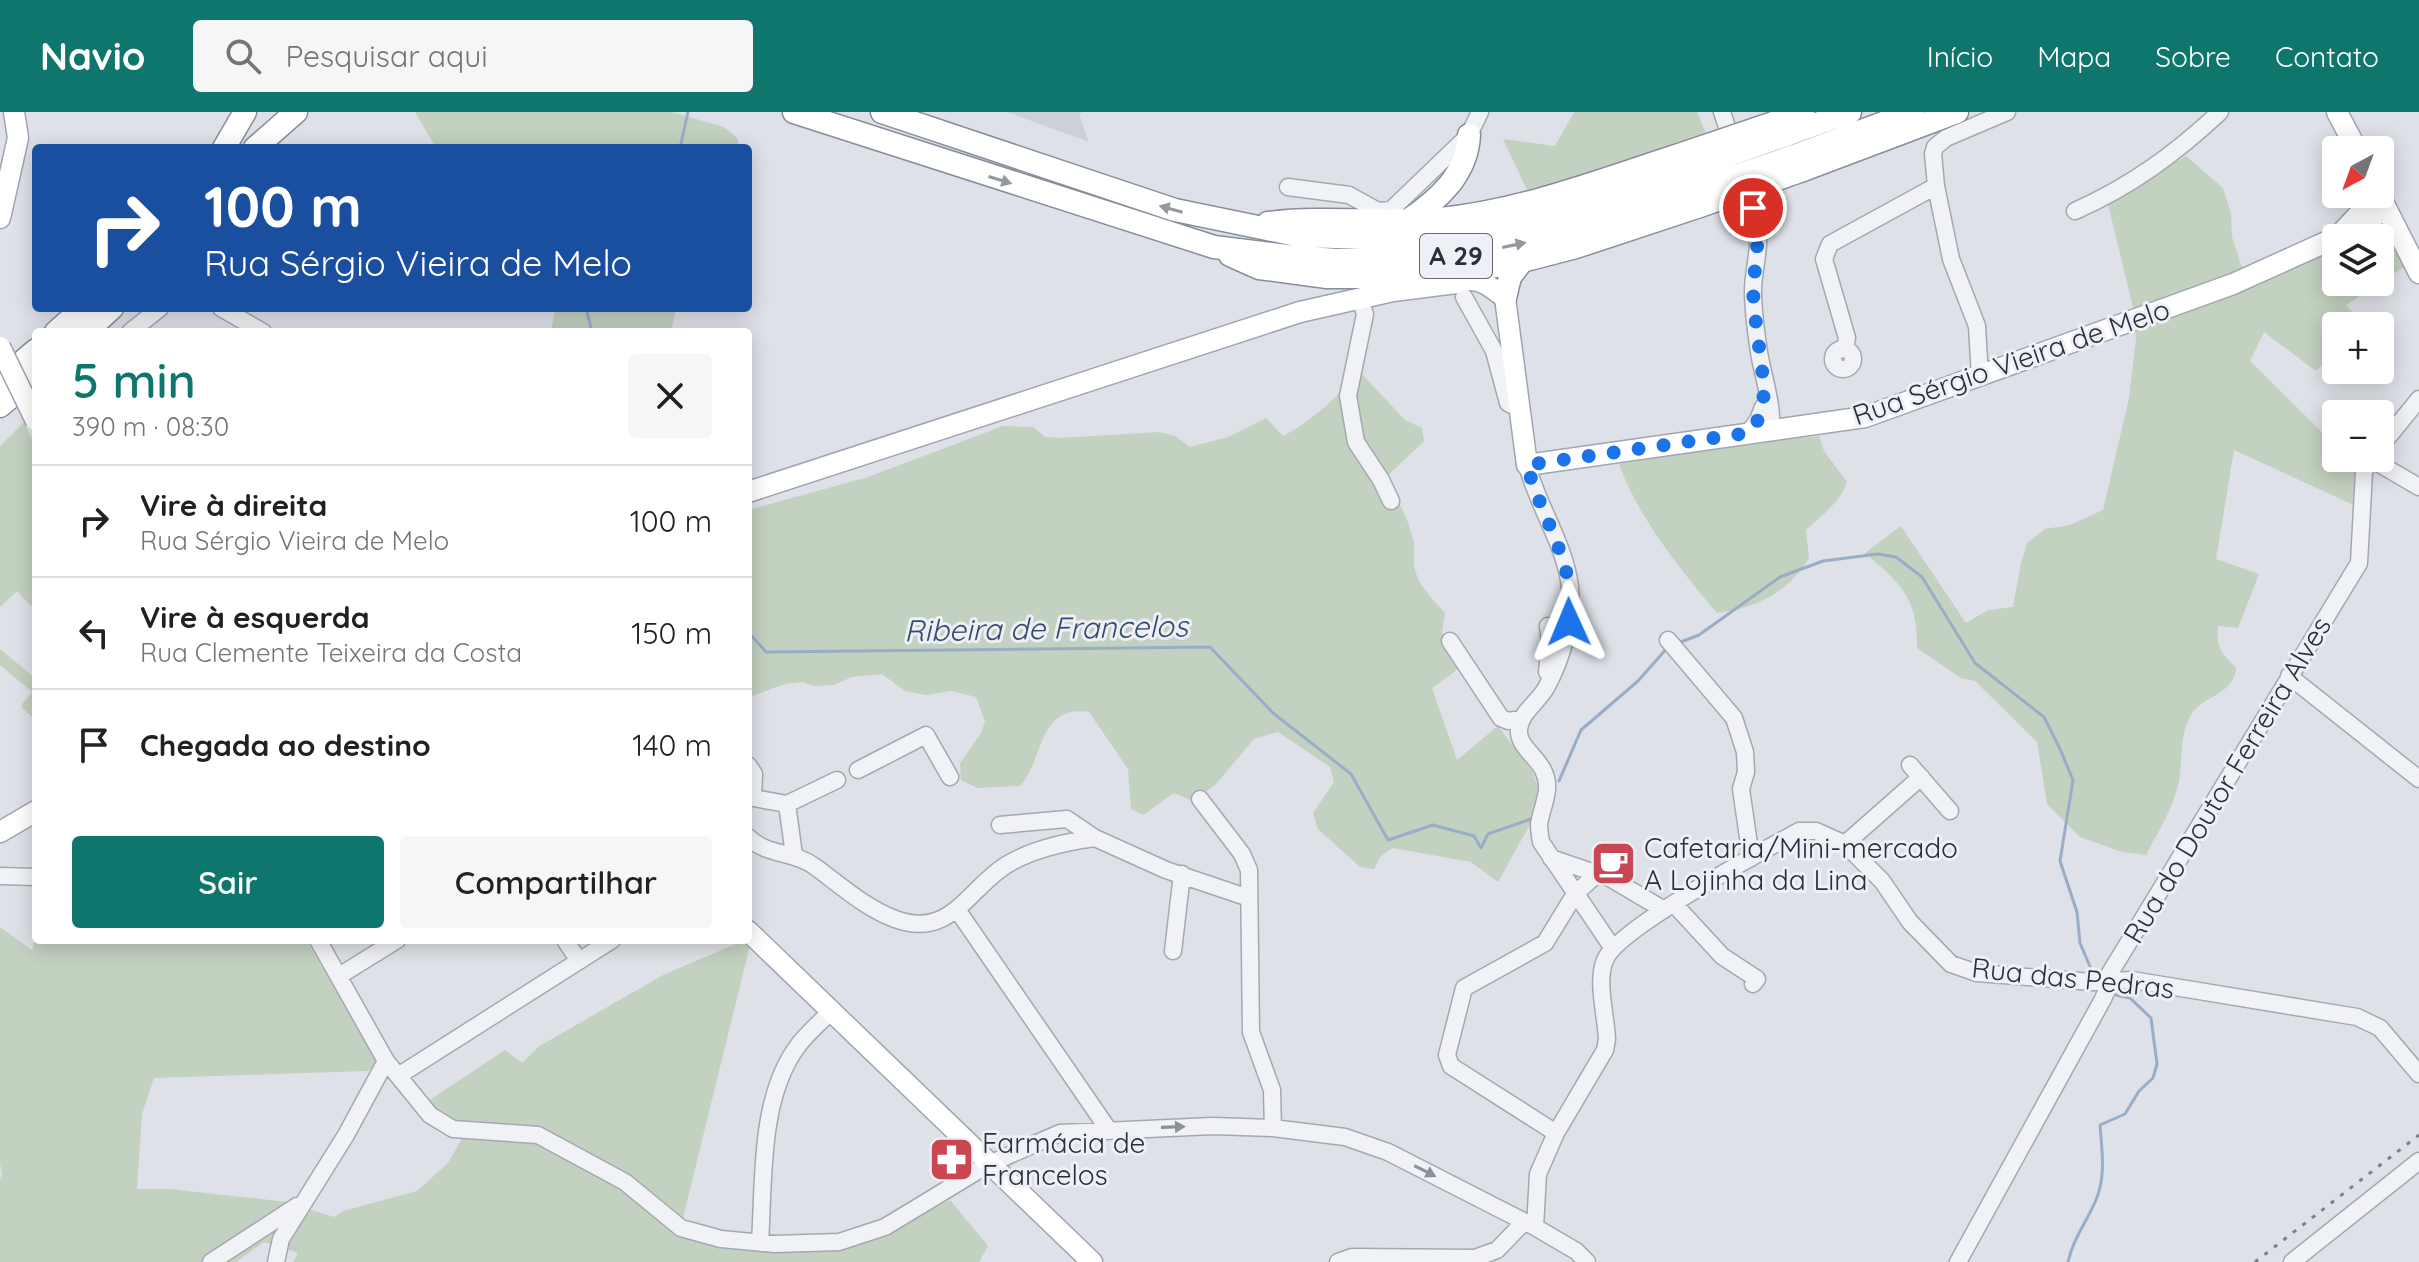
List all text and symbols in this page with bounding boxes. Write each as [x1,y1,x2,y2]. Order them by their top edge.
search box [193,20,753,92]
text: Navio [40,32,145,80]
icon: search [221,34,265,78]
text: Pesquisar aqui [285,37,488,75]
text: Início [1927,39,1993,74]
text: Mapa [2037,39,2111,74]
text: Sobre [2155,39,2231,74]
text: Contato [2275,39,2379,74]
north arrow [2322,136,2394,208]
map controls [2322,136,2394,472]
text: 100 m [204,171,362,241]
one-way arrow [988,174,1012,187]
pin [1719,174,1787,242]
icon: right [72,176,176,280]
icon: arrive [1731,186,1775,230]
one-way arrow [1159,202,1184,214]
button: layers [2322,224,2394,296]
road number: A 29 [1420,234,1492,278]
one-way arrow [1502,238,1527,251]
text: Rua Sérgio Vieira de Melo [204,240,632,285]
street label: Rua Sérgio Vieira de Melo [1848,291,2174,432]
button: + [2322,312,2394,384]
text: 5 min [72,350,196,410]
button: close [628,354,712,438]
button: − [2322,400,2394,472]
text: 390 m · 08:30 [72,410,229,443]
text: Vire à direita [140,486,327,524]
icon: right [72,499,116,543]
text: 100 m [630,502,712,540]
text: Rua Sérgio Vieira de Melo [140,524,449,557]
position arrow [1527,580,1611,664]
text: Vire à esquerda [140,598,369,636]
water label: Ribeira de Francelos [904,606,1190,649]
street label: Rua do Doutor Ferreira Alves [2115,610,2338,949]
icon: left [72,611,116,655]
text: 150 m [631,614,712,652]
text: Rua Clemente Teixeira da Costa [140,636,522,669]
icon: arrive [72,723,116,767]
text: Chegada ao destino [140,726,431,764]
text: 140 m [632,726,712,764]
place label: Cafetaria/Mini-mercado A Lojinha da Lina [1644,830,1958,897]
button: Sair [72,836,384,928]
button: Compartilhar [400,836,712,928]
cafe icon: Cafetaria/Mini-mercado A Lojinha da Lina [1589,840,1637,888]
street label: Rua das Pedras [1970,949,2176,1006]
one-way arrow [1161,1121,1186,1134]
place label: Farmácia de Francelos [982,1125,1145,1192]
pharmacy icon: Farmácia de Francelos [927,1135,975,1183]
one-way arrow [1414,1164,1436,1178]

